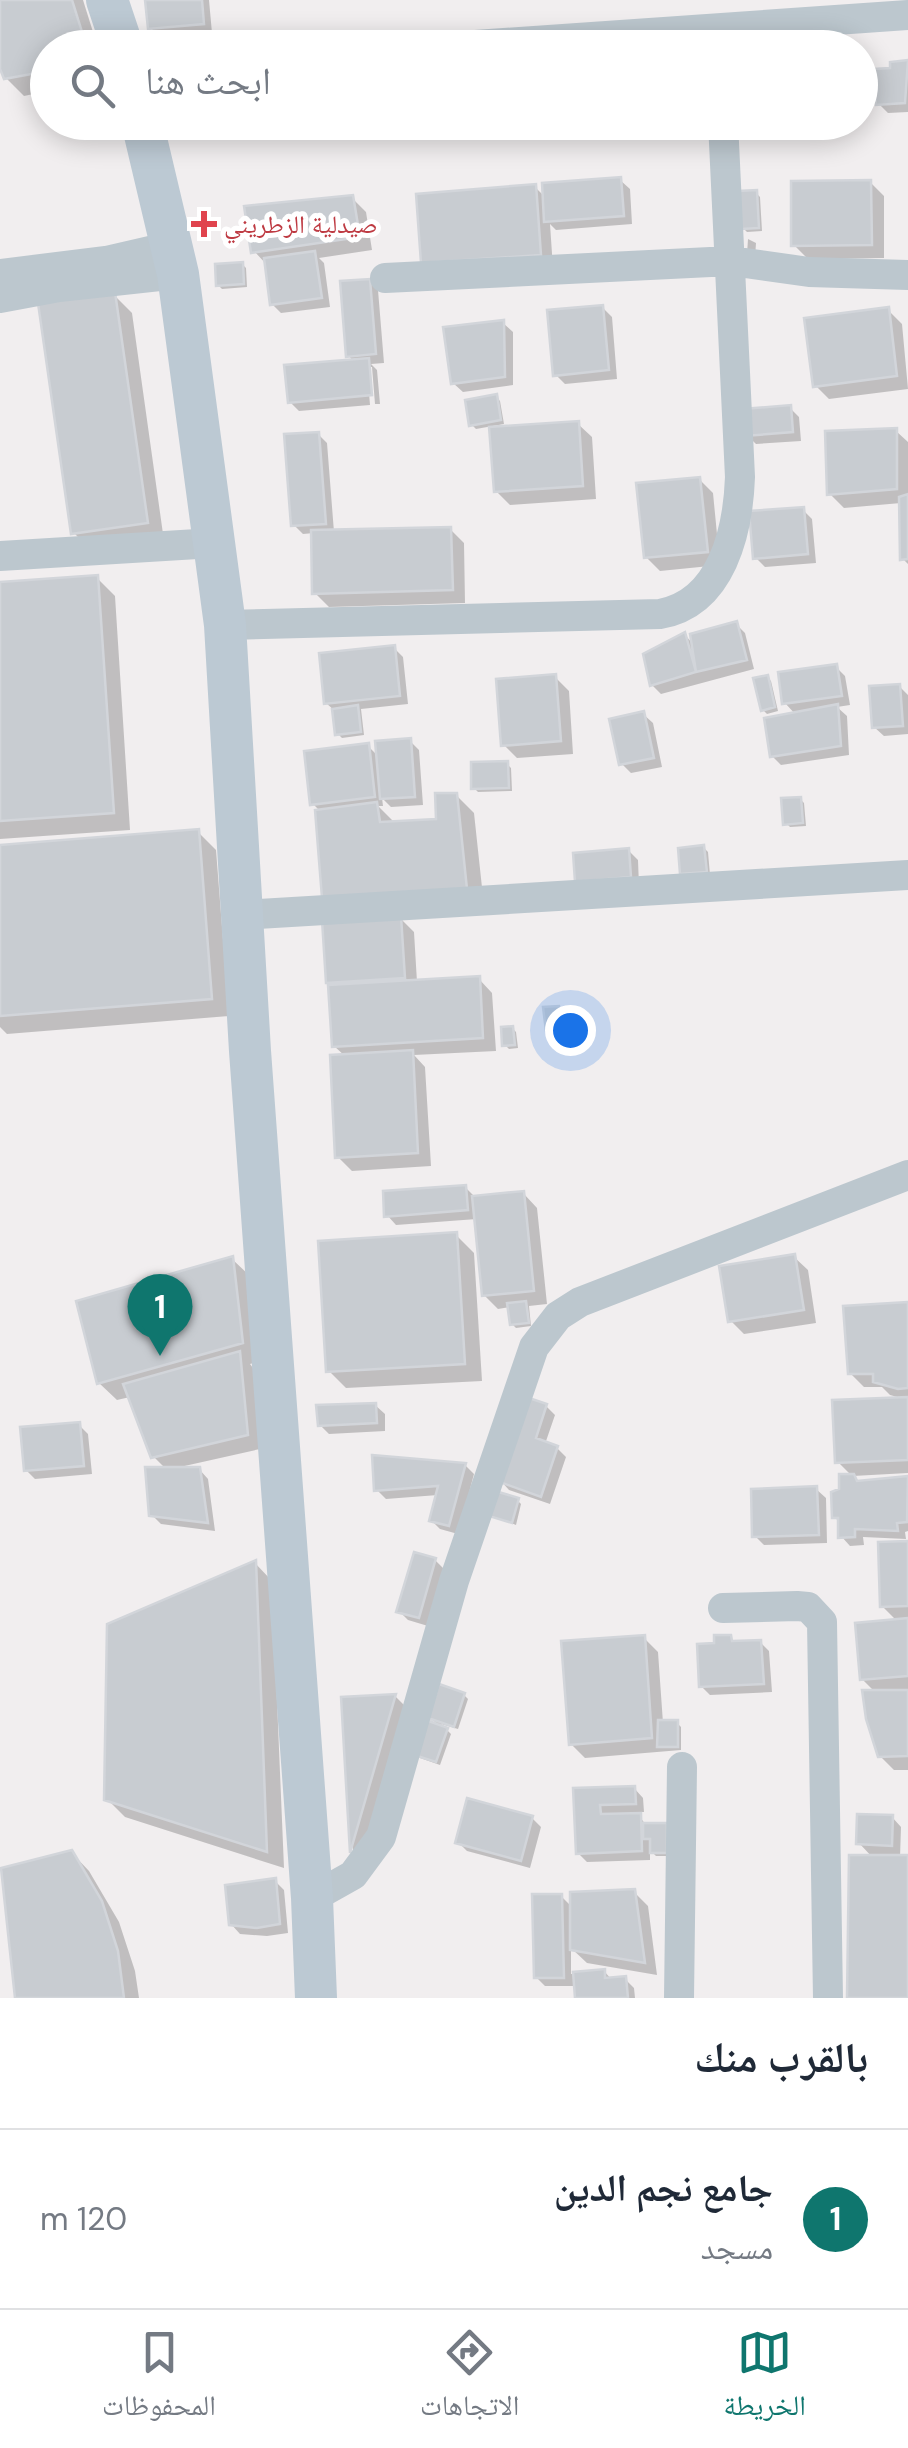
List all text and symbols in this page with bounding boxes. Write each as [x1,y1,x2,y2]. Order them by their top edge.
search box [30,30,878,140]
text: ابحث هنا [145,56,271,106]
icon: search [65,58,120,113]
place label: صيدلية الزطريني [224,208,378,244]
marker: صيدلية الزطريني [193,213,215,235]
your location [545,1005,596,1056]
pin: 1 [128,1274,192,1356]
text: بالقرب منك [694,2030,868,2085]
text: جامع نجم الدين [554,2163,773,2213]
text: 120 m [40,2198,127,2240]
text: 1 [830,2198,841,2240]
text: مسجد [701,2227,773,2269]
tab: المحفوظات [102,2325,216,2433]
tab: الاتجاهات [420,2325,519,2433]
tab: الخريطة [724,2325,806,2433]

